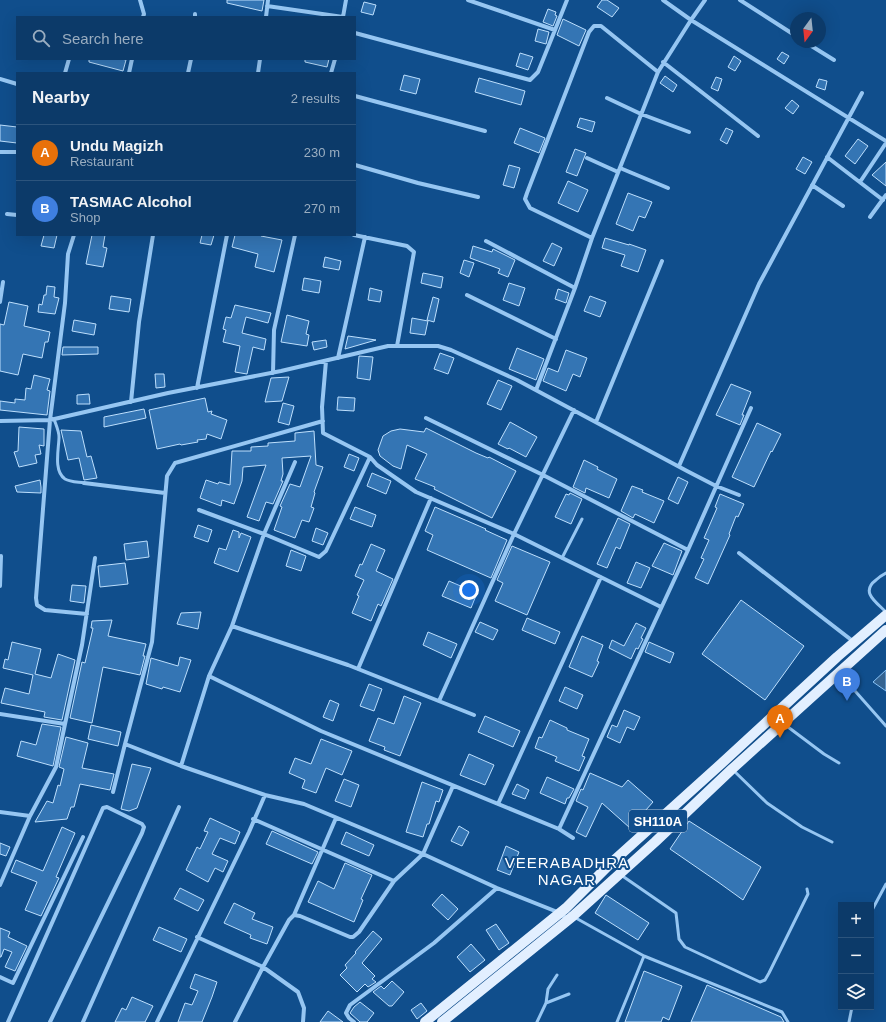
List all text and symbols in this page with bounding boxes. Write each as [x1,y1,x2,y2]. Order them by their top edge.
north arrow [790,12,826,48]
search box [16,16,356,60]
icon: search [30,27,52,49]
text: Search here [62,30,144,47]
text: Nearby [32,88,90,107]
text: 2 results [291,91,340,106]
text: Undu Magizh [70,137,163,154]
text: A [40,145,50,160]
text: 230 m [304,145,340,160]
text: Restaurant [70,154,134,169]
text: TASMAC Alcohol [70,193,192,210]
text: B [40,201,50,216]
text: 270 m [304,201,340,216]
text: Shop [70,210,100,225]
your location [459,580,479,600]
pin: B [834,668,860,701]
pin: A [767,705,793,738]
road number: SH110A [629,810,687,832]
district label: VEERABADHRA NAGAR [505,854,629,888]
map controls [838,902,874,1010]
button: + [838,902,874,938]
button: − [838,938,874,974]
button: layers [838,974,874,1010]

